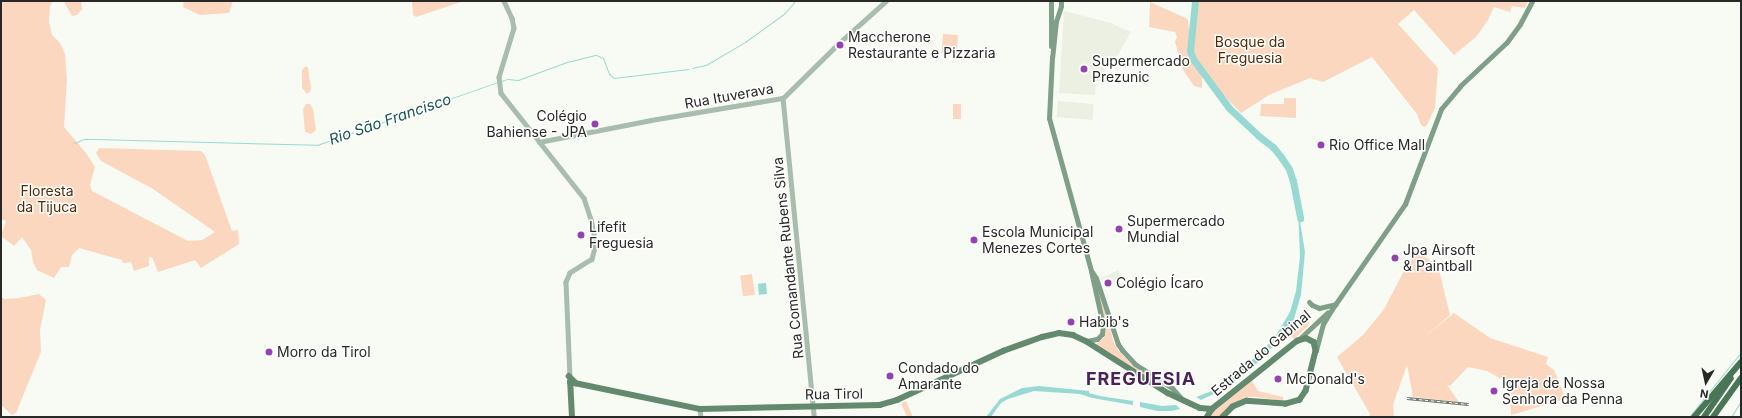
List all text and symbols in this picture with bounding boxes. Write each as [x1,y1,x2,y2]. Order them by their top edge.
place label: Maccherone Restaurante e Pizzaria [848,29,996,62]
park label: Bosque da Freguesia [1215,34,1285,66]
marker: Maccherone Restaurante e Pizzaria [835,40,845,50]
place label: Supermercado Prezunic [1092,53,1190,86]
marker: Supermercado Prezunic [1079,64,1089,74]
street label: Rua Ituverava [683,80,775,112]
water label: Rio São Francisco [326,90,454,148]
place label: Colégio Bahiense - JPA [486,108,587,140]
marker: Colégio Bahiense - JPA [590,119,600,129]
place label: Rio Office Mall [1329,137,1425,153]
marker: Rio Office Mall [1316,140,1326,150]
street label: Rua Comandante Rubens Silva [769,156,807,360]
park label: Floresta da Tijuca [17,183,77,216]
place label: Supermercado Mundial [1127,213,1225,246]
place label: Lifefit Freguesia [589,219,654,252]
place label: Escola Municipal Menezes Cortes [982,224,1093,256]
marker: Supermercado Mundial [1114,224,1124,234]
marker: Lifefit Freguesia [576,230,586,240]
marker: Escola Municipal Menezes Cortes [969,235,979,245]
place label: Jpa Airsoft & Paintball [1403,242,1475,274]
marker: Jpa Airsoft & Paintball [1390,253,1400,263]
place label: Colégio Ícaro [1116,275,1204,291]
marker: Colégio Ícaro [1103,278,1113,288]
street label: Estrada do Gabinal [1208,307,1314,399]
place label: Habib's [1079,314,1129,330]
marker: Habib's [1066,317,1076,327]
place label: Morro da Tirol [277,344,371,360]
marker: Morro da Tirol [264,347,274,357]
place label: Condado do Amarante [898,360,979,392]
north arrow [1686,362,1726,402]
district label: FREGUESIA [1086,368,1196,390]
marker: Condado do Amarante [885,371,895,381]
place label: McDonald's [1286,371,1365,387]
marker: McDonald's [1273,374,1283,384]
place label: Igreja de Nossa Senhora da Penna [1502,375,1623,408]
street label: Rua Tirol [805,385,863,403]
marker: Igreja de Nossa Senhora da Penna [1489,386,1499,396]
text: N [1699,386,1709,401]

